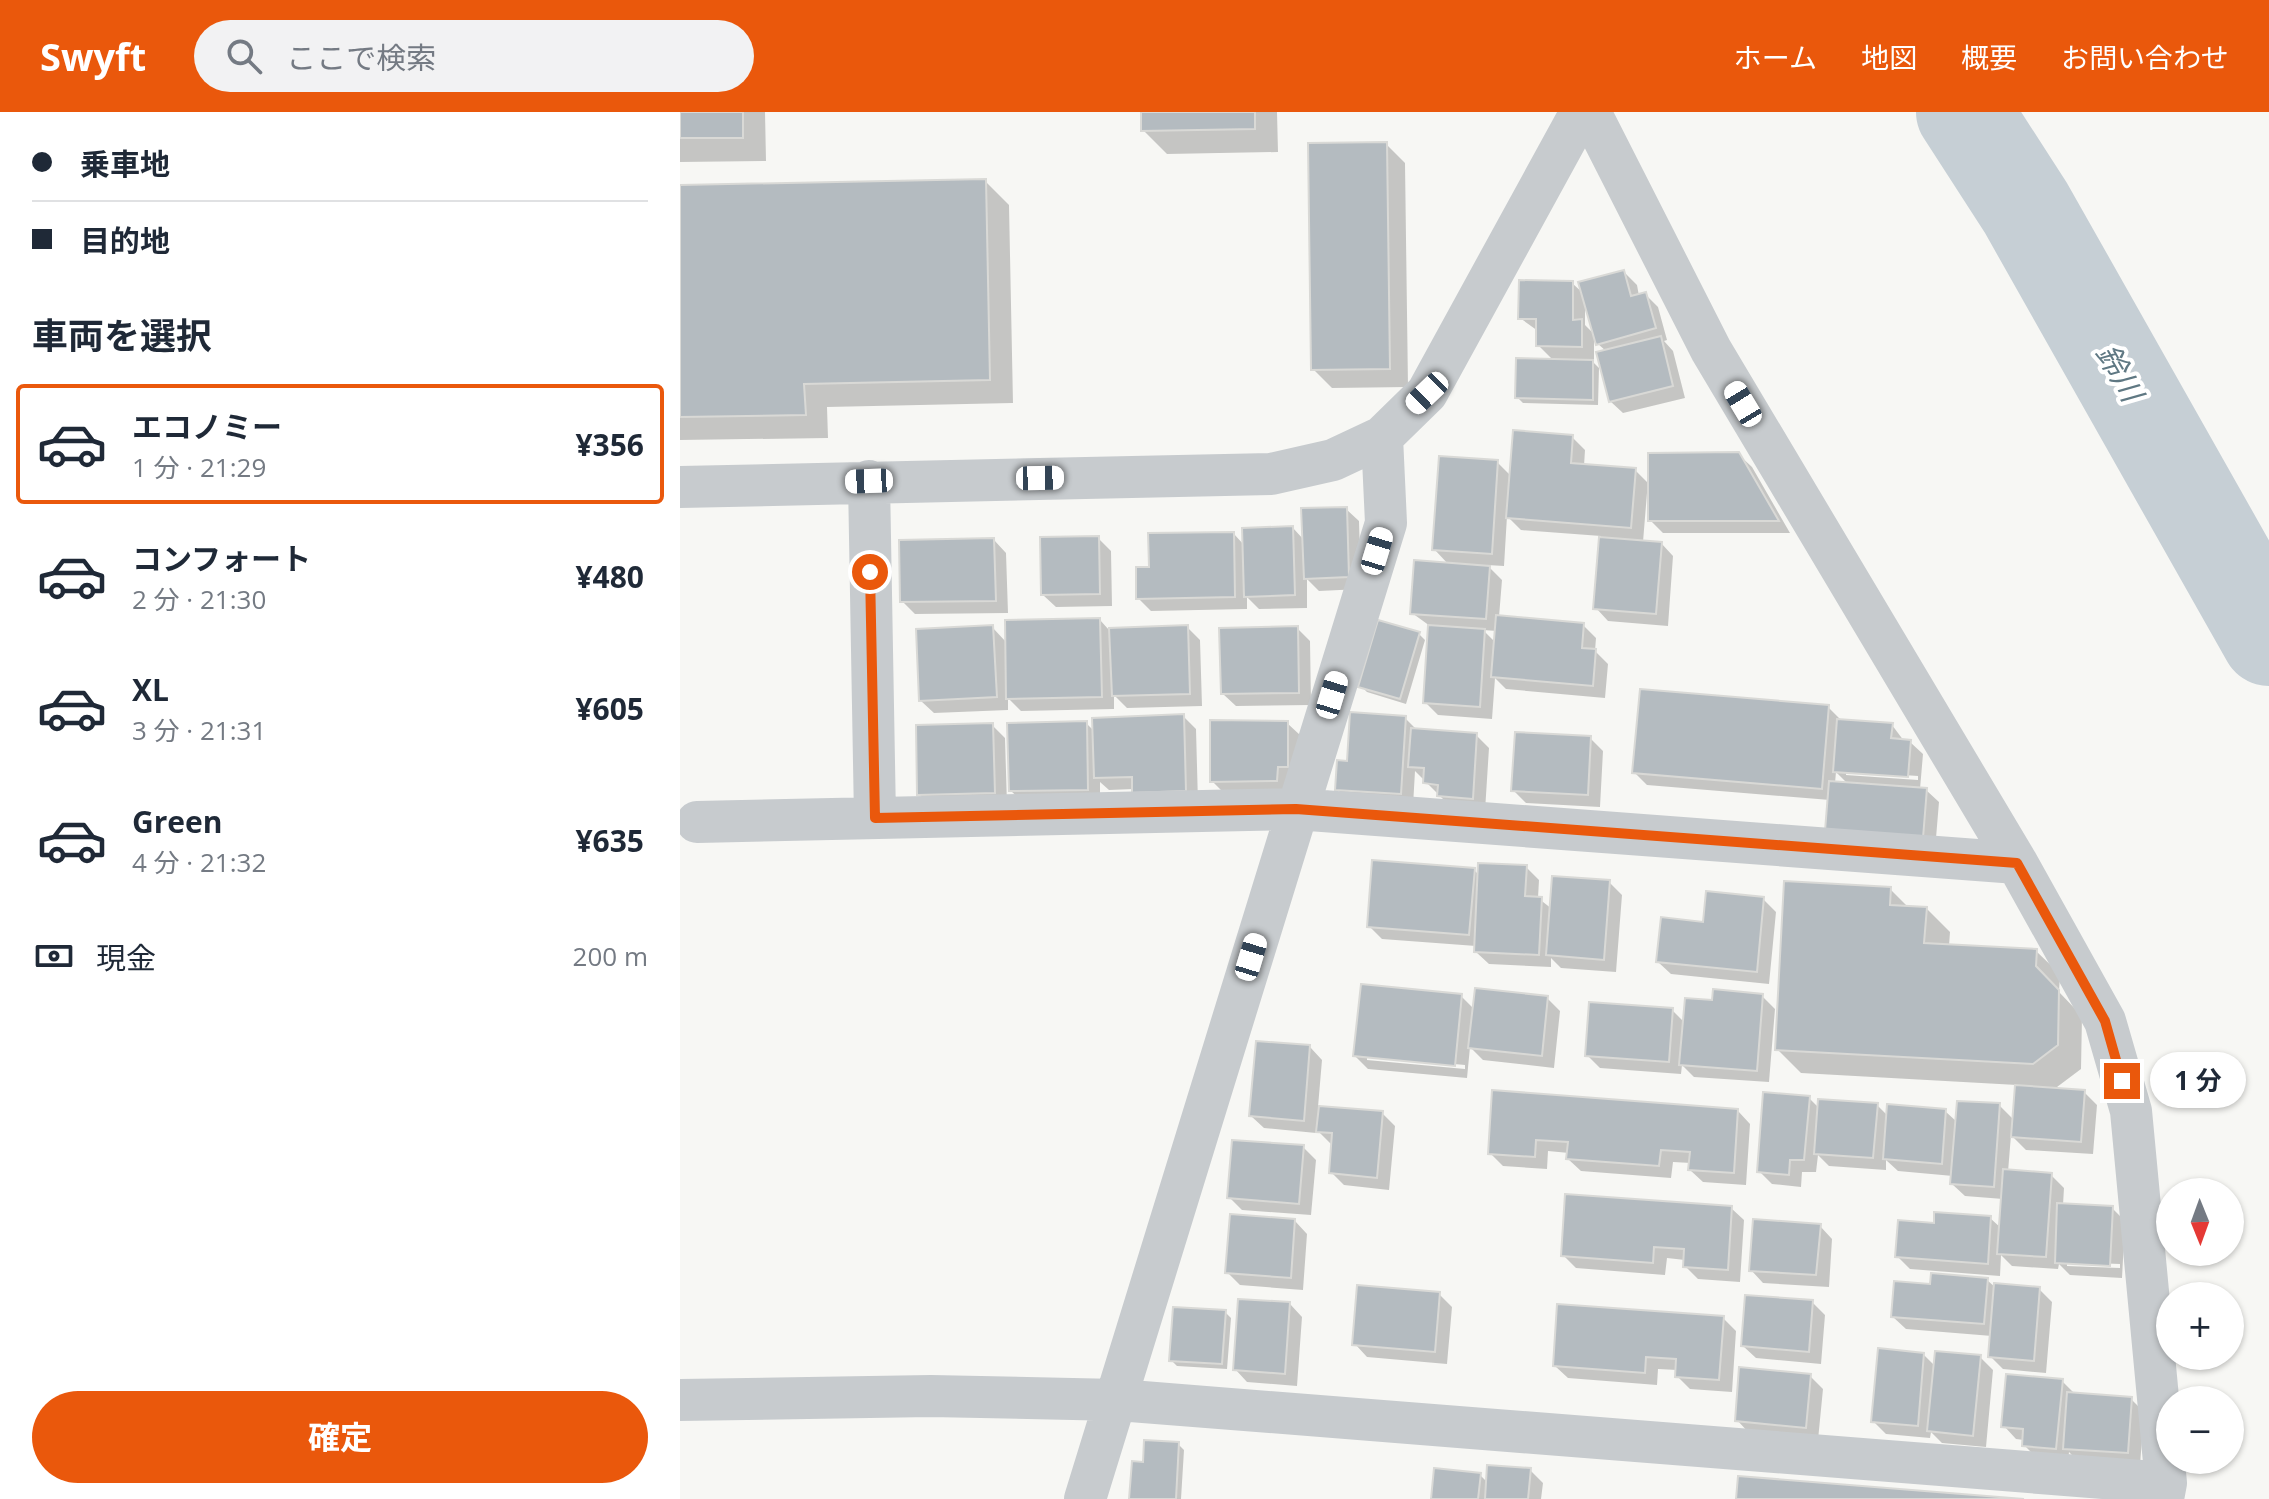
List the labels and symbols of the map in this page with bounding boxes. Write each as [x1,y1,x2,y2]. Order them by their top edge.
water label: 鈴川 [2088,336,2155,411]
car [1401,368,1453,418]
car [1720,377,1766,431]
car [1016,466,1064,490]
car [845,468,893,494]
car [1359,525,1395,577]
route start [852,554,888,590]
car [1314,669,1350,721]
car [1233,931,1269,983]
callout: 1 分 [2150,1053,2246,1109]
route end [2104,1063,2140,1099]
north arrow [2156,1178,2244,1266]

